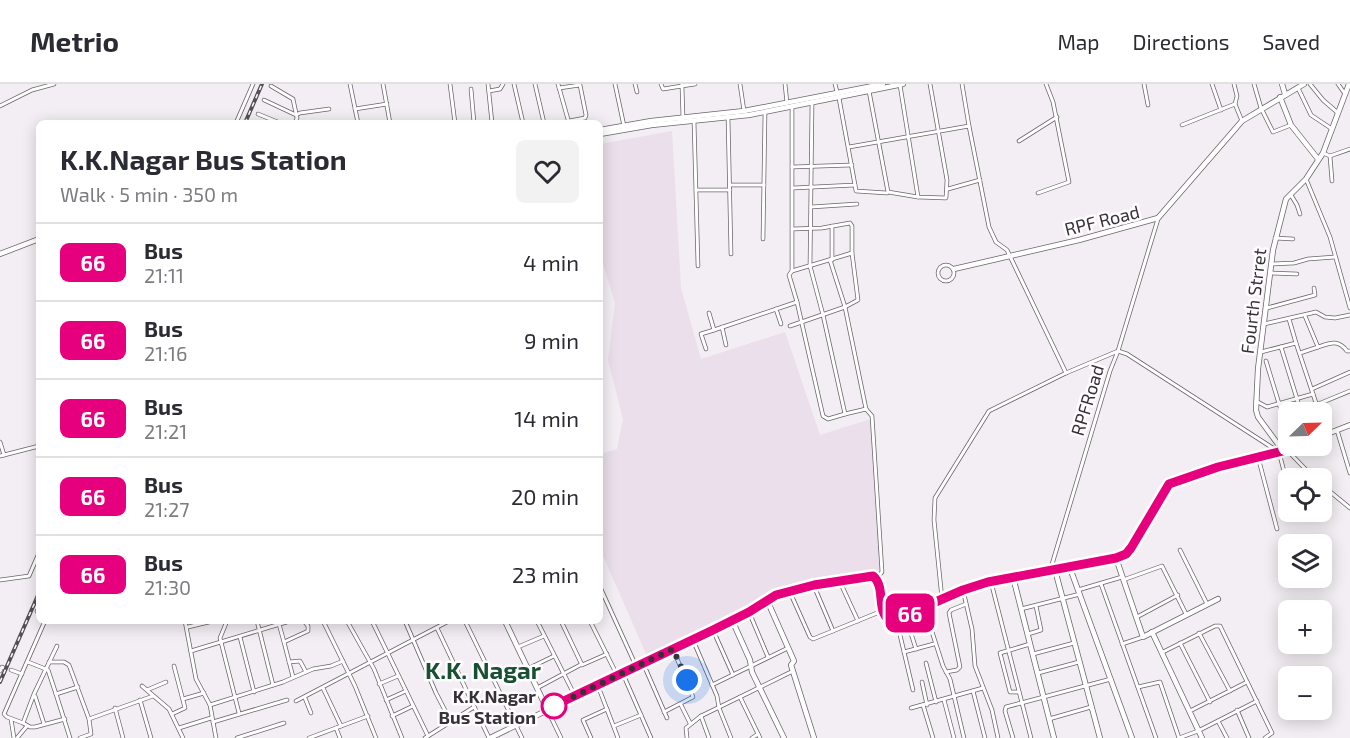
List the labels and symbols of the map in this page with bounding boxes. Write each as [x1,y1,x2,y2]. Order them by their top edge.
street label: RPF Road [1062,200,1142,240]
street label: Fourth Strret [1236,247,1270,355]
street label: RPFRoad [1066,362,1108,438]
north arrow [1278,402,1332,456]
line badge: 66 [883,594,937,632]
district label: K.K. Nagar [425,655,542,684]
your location [672,665,702,695]
place label: K.K.Nagar Bus Station [438,685,536,728]
marker: K.K.Nagar Bus Station [541,693,567,719]

